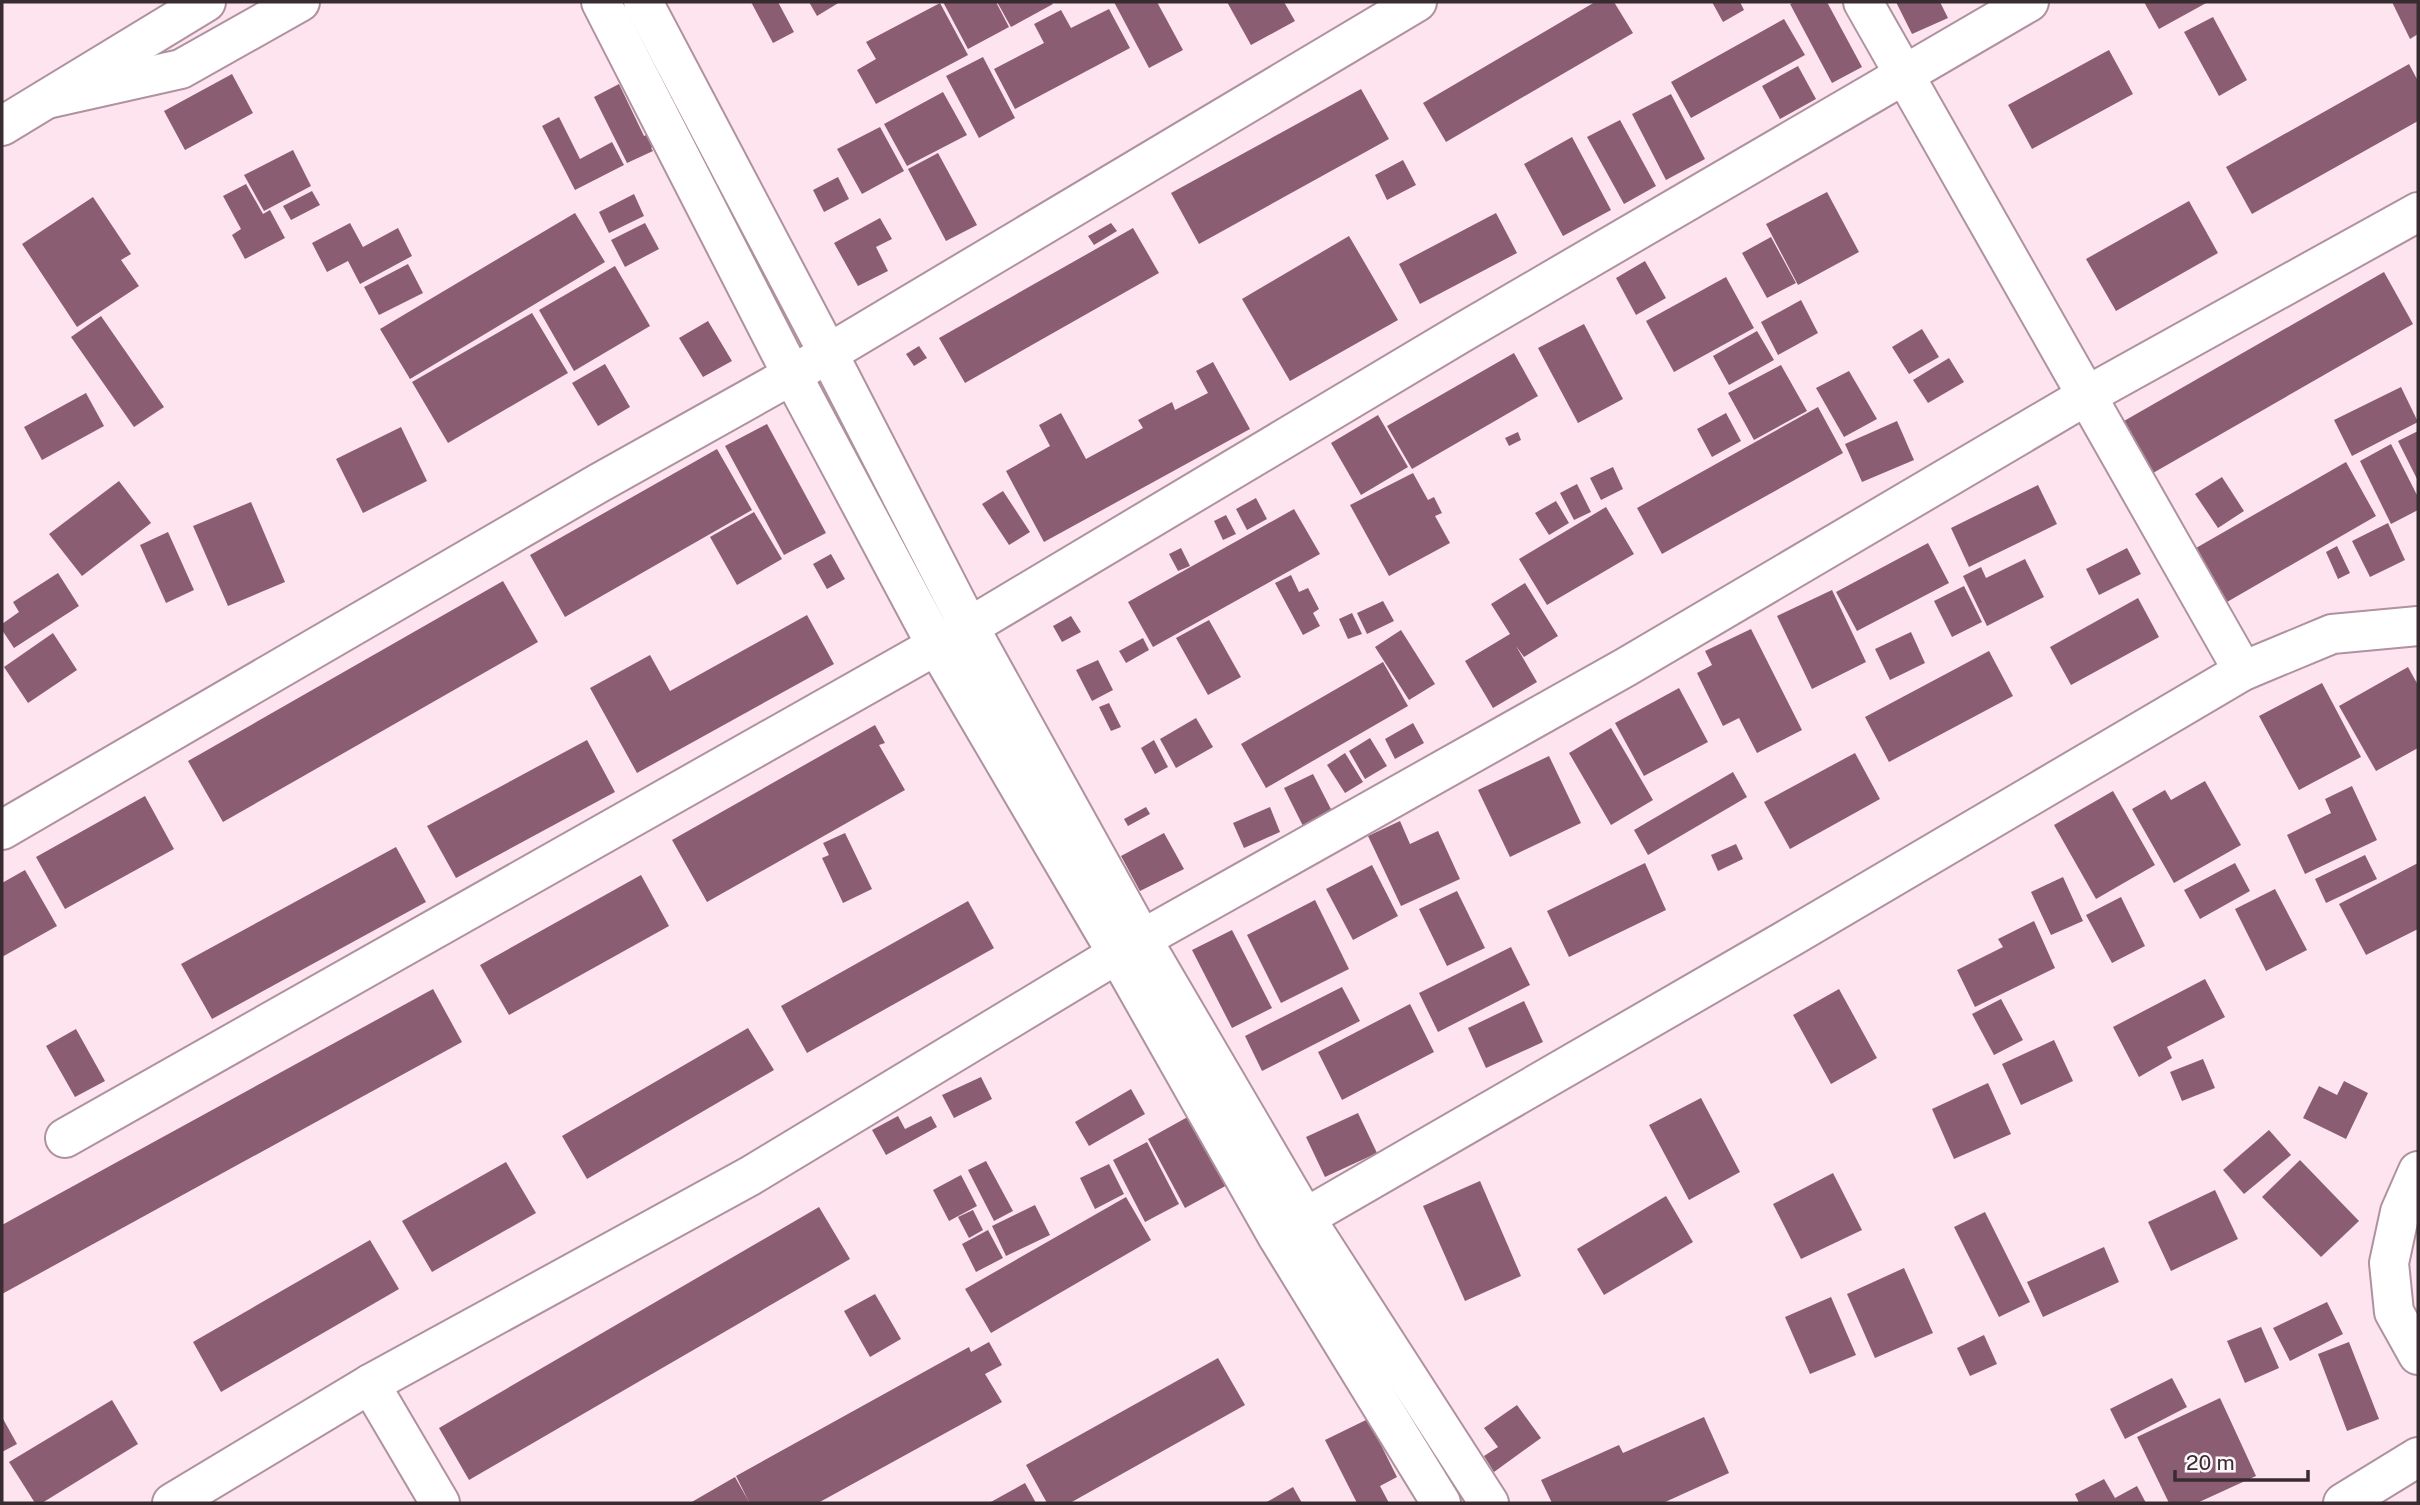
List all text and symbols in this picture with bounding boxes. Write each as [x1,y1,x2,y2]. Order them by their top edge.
scale bar [2175,1438,2308,1482]
text: 20 m [2186,1450,2235,1475]

